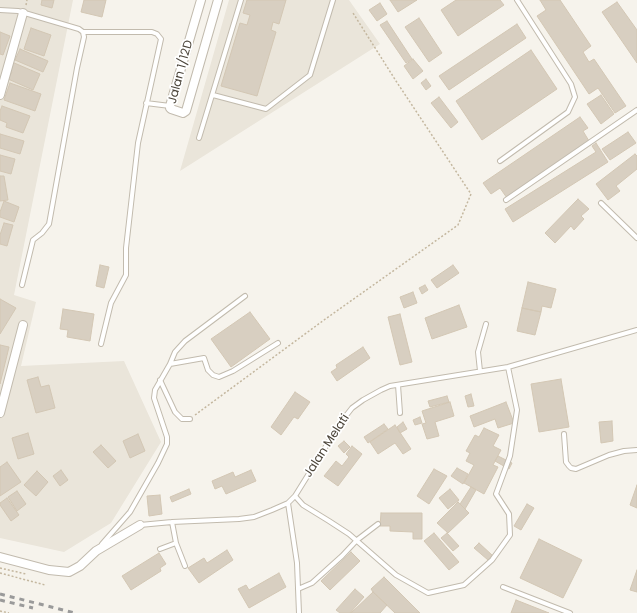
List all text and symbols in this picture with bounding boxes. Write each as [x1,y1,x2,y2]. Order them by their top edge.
street label: Jalan 1/12D [166,39,196,105]
street label: Jalan Melati [301,412,353,480]

